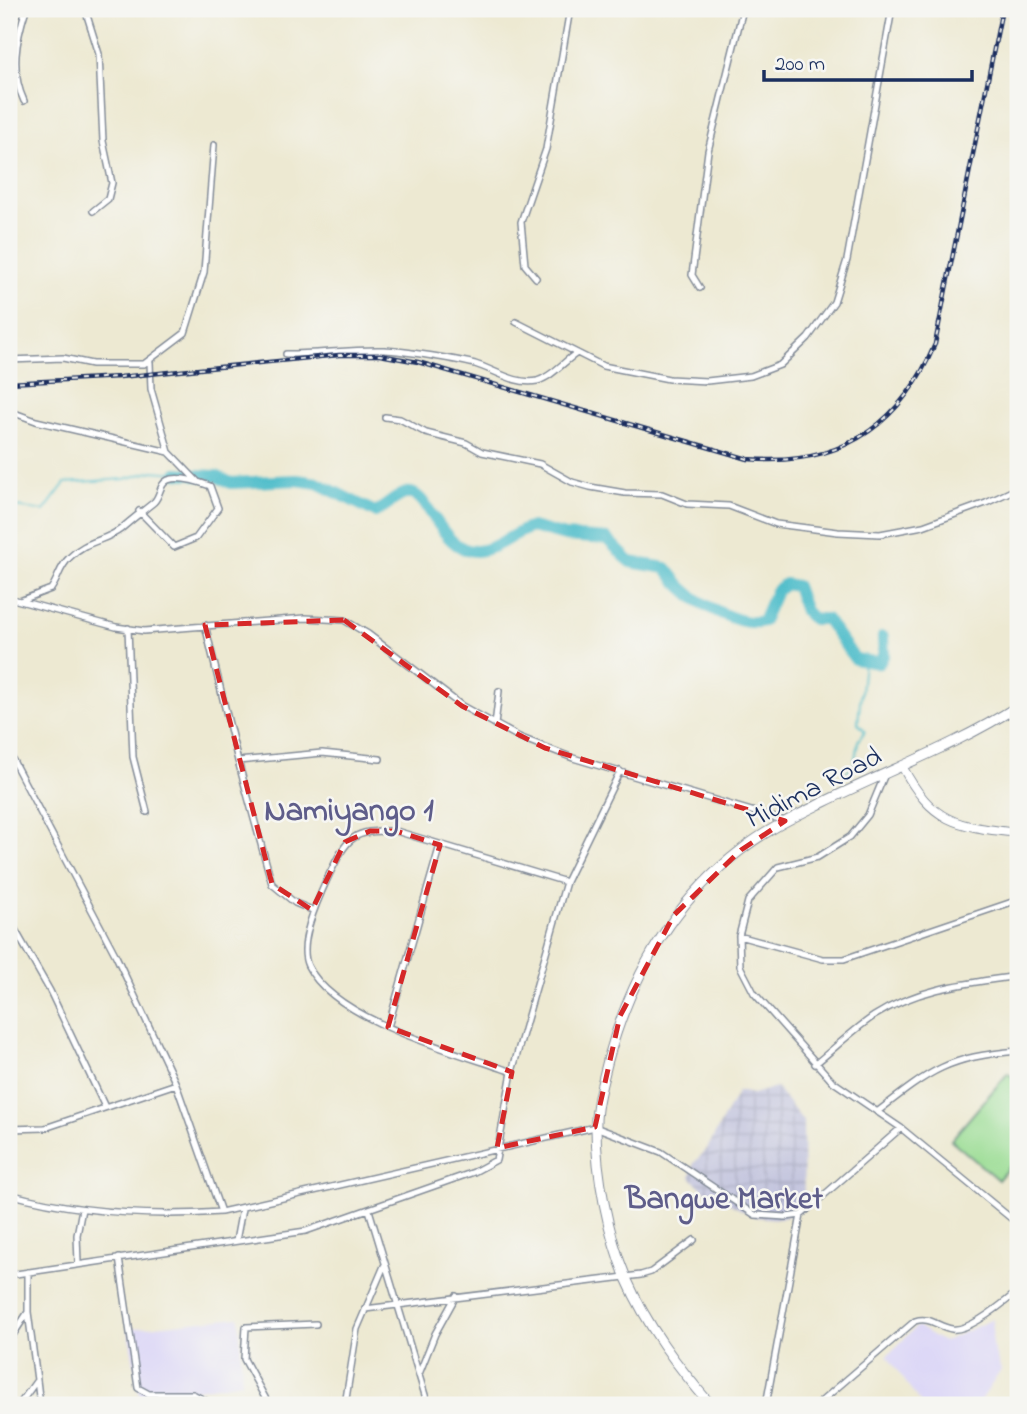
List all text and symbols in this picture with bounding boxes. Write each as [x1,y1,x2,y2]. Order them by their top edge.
scale bar [764,38,973,82]
text: 200 m [775,50,825,80]
street label: Midima Road [740,737,890,841]
district label: Namiyango 1 [264,789,434,837]
district label: Bangwe Market [623,1177,823,1225]

